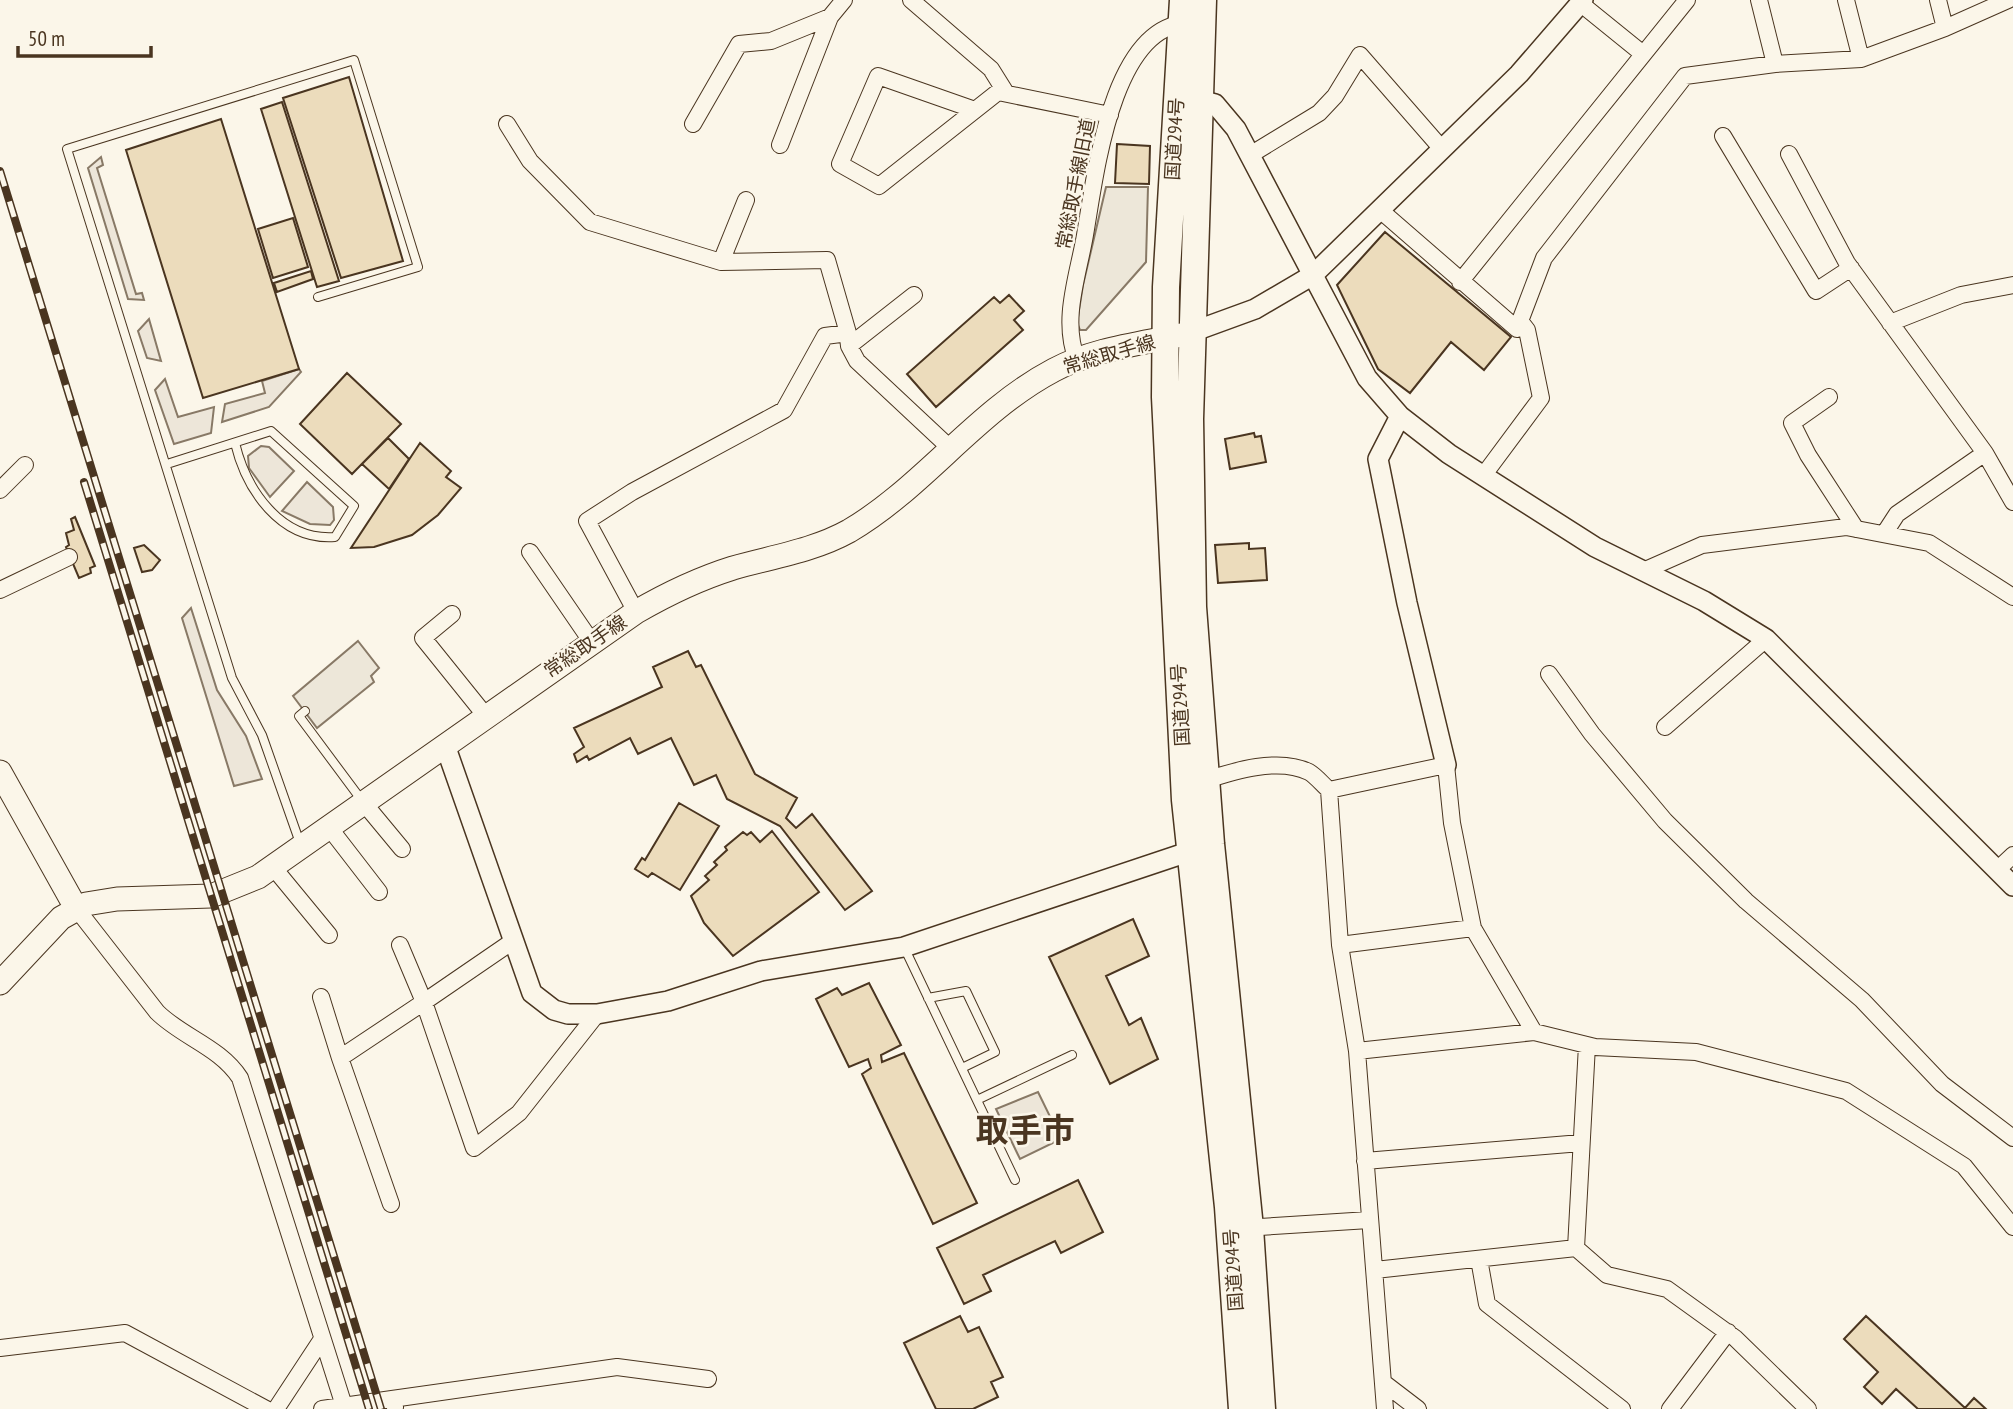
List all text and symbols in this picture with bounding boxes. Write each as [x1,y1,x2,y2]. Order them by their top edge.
scale bar [18,14,150,58]
text: 50 m [28,25,65,52]
street label: 国道294号 [1160,97,1188,181]
street label: 常総取手線旧道 [1051,116,1099,252]
street label: 常総取手線 [1060,329,1158,379]
street label: 常総取手線 [539,609,631,683]
street label: 国道294号 [1166,663,1194,747]
district label: 取手市 [976,1108,1075,1151]
street label: 国道294号 [1218,1228,1248,1312]

